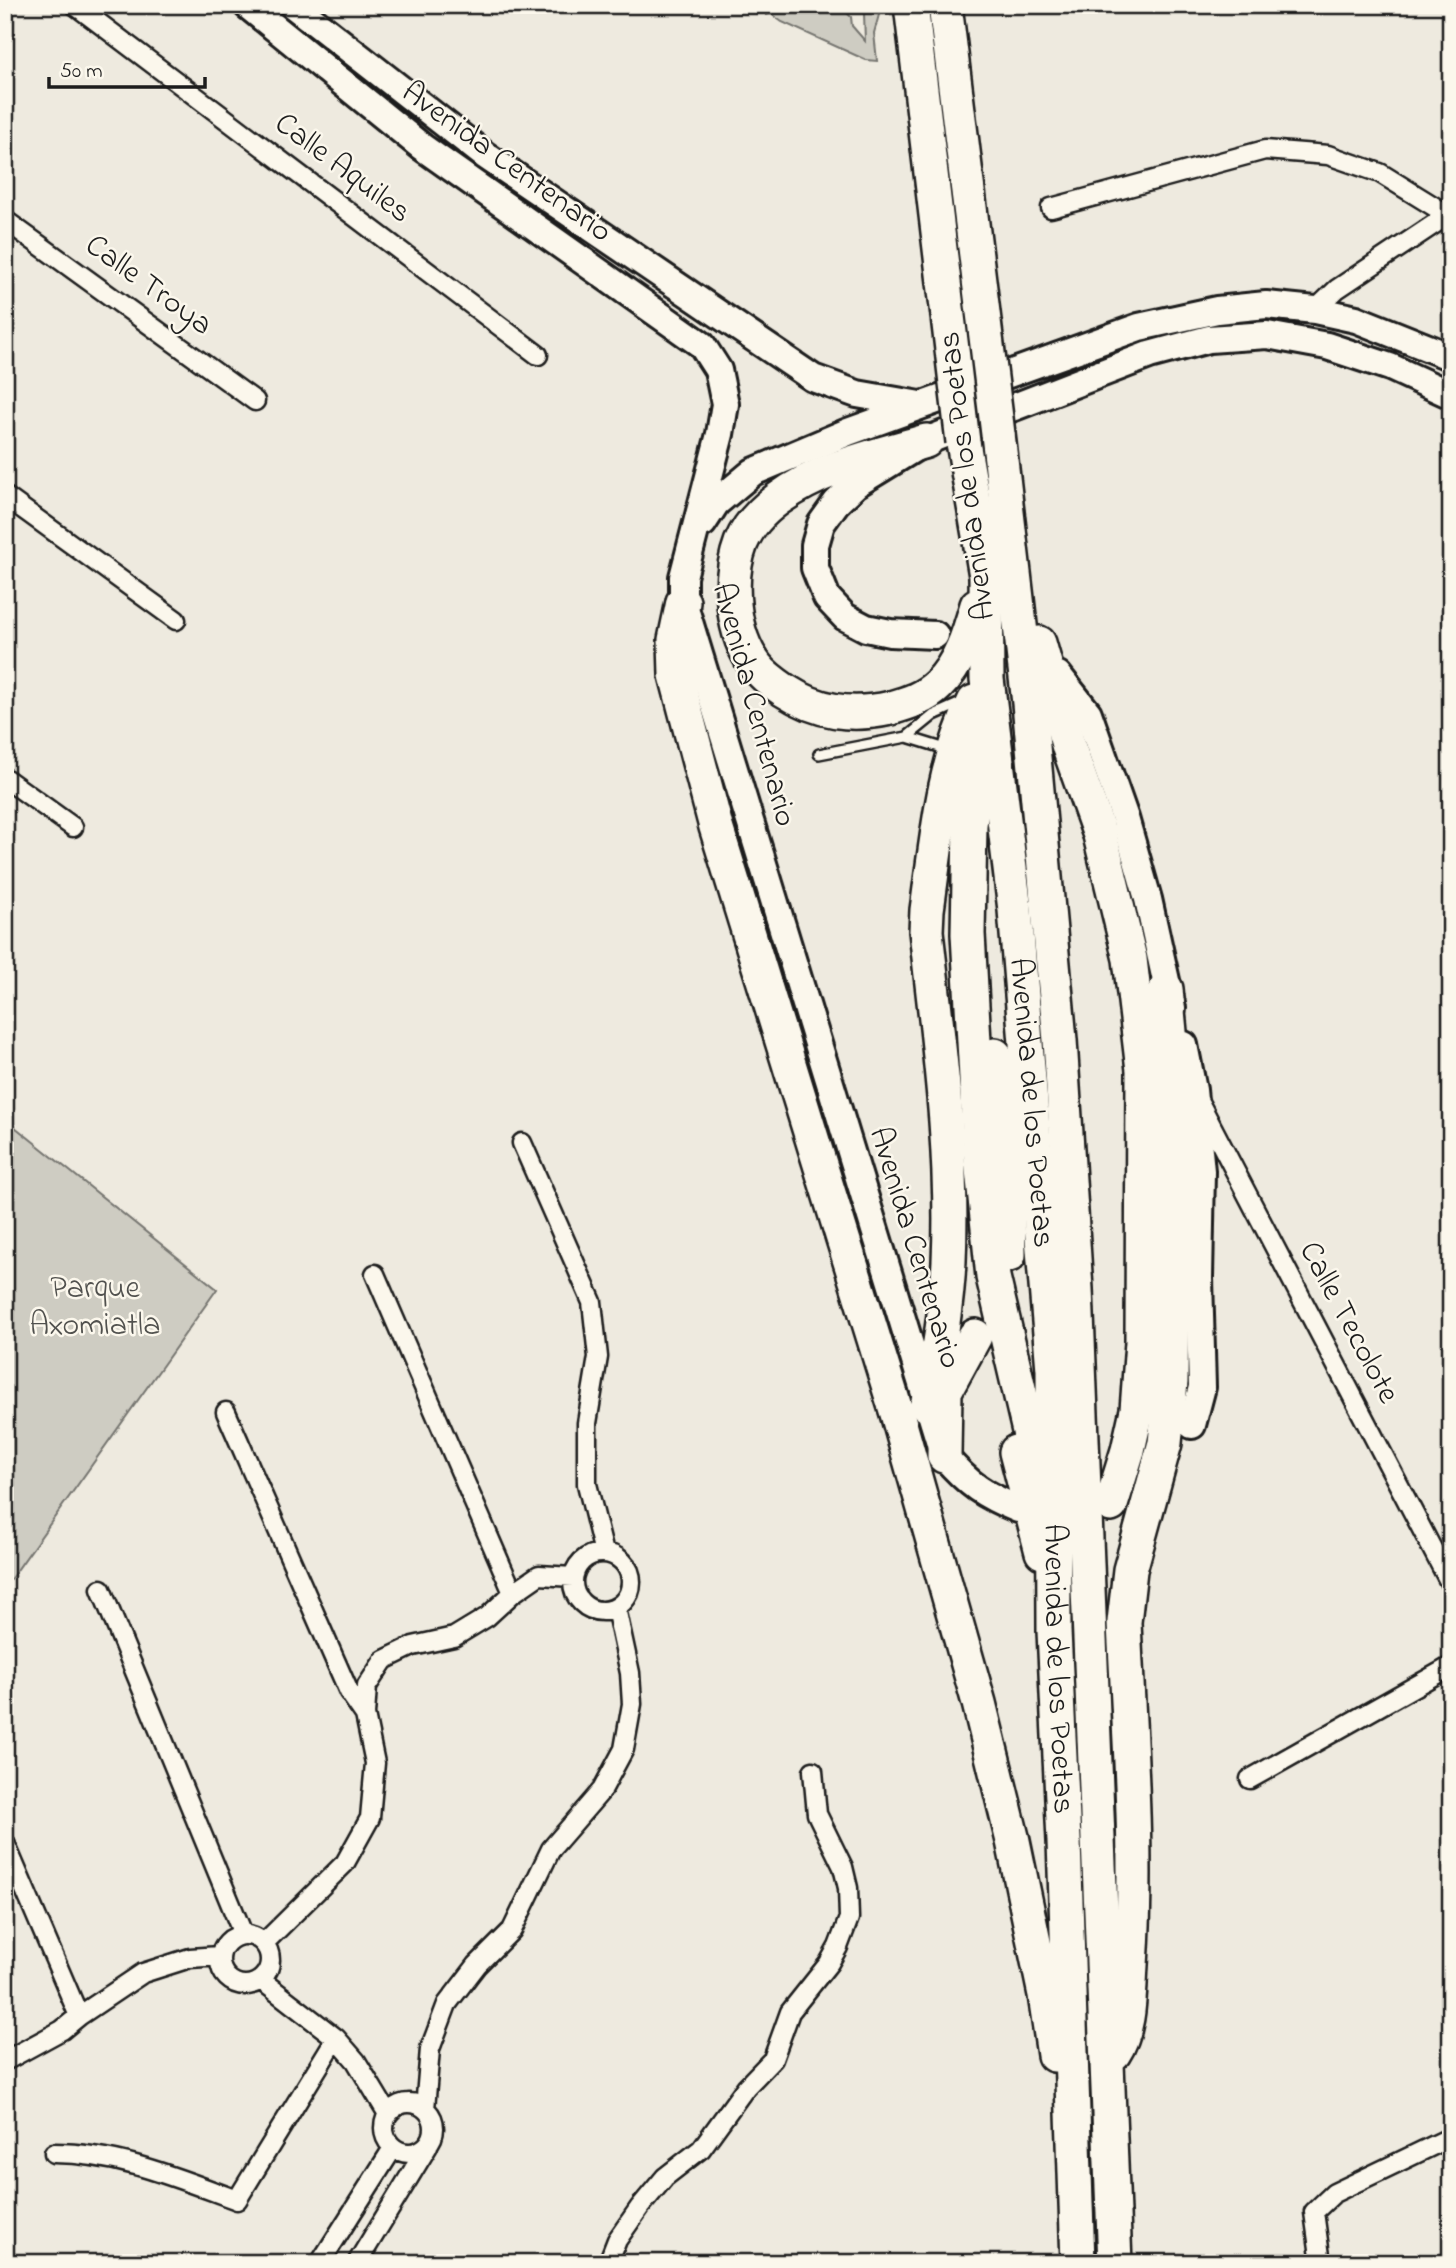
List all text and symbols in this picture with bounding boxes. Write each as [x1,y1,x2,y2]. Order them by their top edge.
scale bar [49,46,205,90]
text: 50 m [60,57,103,87]
street label: Avenida Centenario [391,70,621,256]
street label: Calle Aquiles [264,102,420,236]
street label: Calle Troya [74,224,222,348]
street label: Avenida de los Poetas [927,329,1009,623]
street label: Avenida Centenario [698,578,808,832]
street label: Avenida de los Poetas [996,956,1066,1250]
street label: Avenida Centenario [855,1121,973,1375]
street label: Calle Tecolote [1286,1234,1411,1413]
park label: Parque Axomiatla [29,1266,161,1350]
street label: Avenida de los Poetas [1030,1523,1086,1815]

